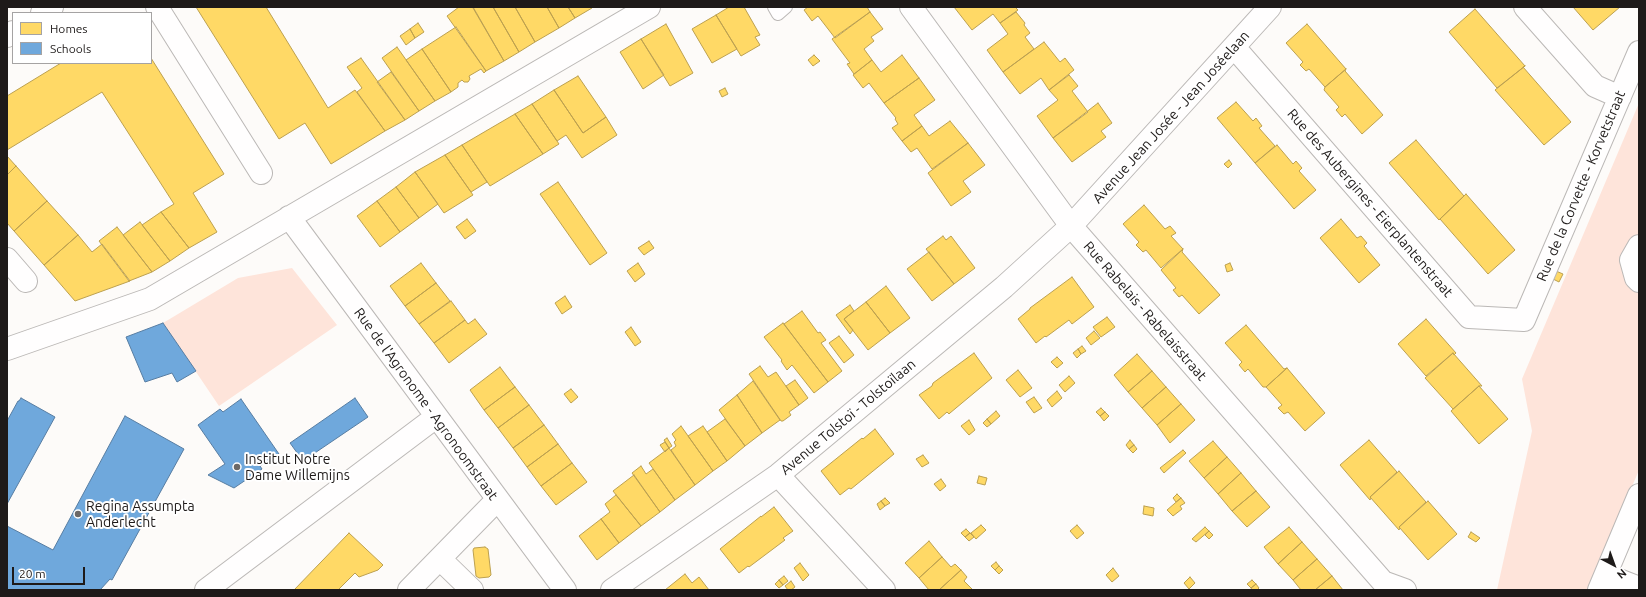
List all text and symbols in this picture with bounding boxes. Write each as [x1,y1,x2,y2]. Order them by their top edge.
legend [12,12,152,64]
text: Homes [50,22,88,35]
street label: Avenue Jean Josée - Jean Joséelaan [1089,27,1253,207]
text: Schools [50,42,91,55]
street label: Rue de la Corvette - Korvetstraat [1533,88,1629,284]
street label: Rue des Aubergines - Eierplantenstraat [1284,105,1456,301]
street label: Rue Rabelais - Rabelaisstraat [1080,238,1210,384]
street label: Rue de l'Agronome - Agronoomstraat [350,304,502,504]
street label: Avenue Tolstoï - Tolstoïlaan [777,356,919,478]
place label: Institut Notre Dame Willemijns [245,451,350,484]
marker: Institut Notre Dame Willemijns [232,462,242,472]
place label: Regina Assumpta Anderlecht [86,498,195,530]
marker: Regina Assumpta Anderlecht [73,509,83,519]
north arrow [1594,545,1634,585]
scale bar [14,559,87,585]
text: 20 m [19,567,46,580]
text: N [1615,567,1629,581]

